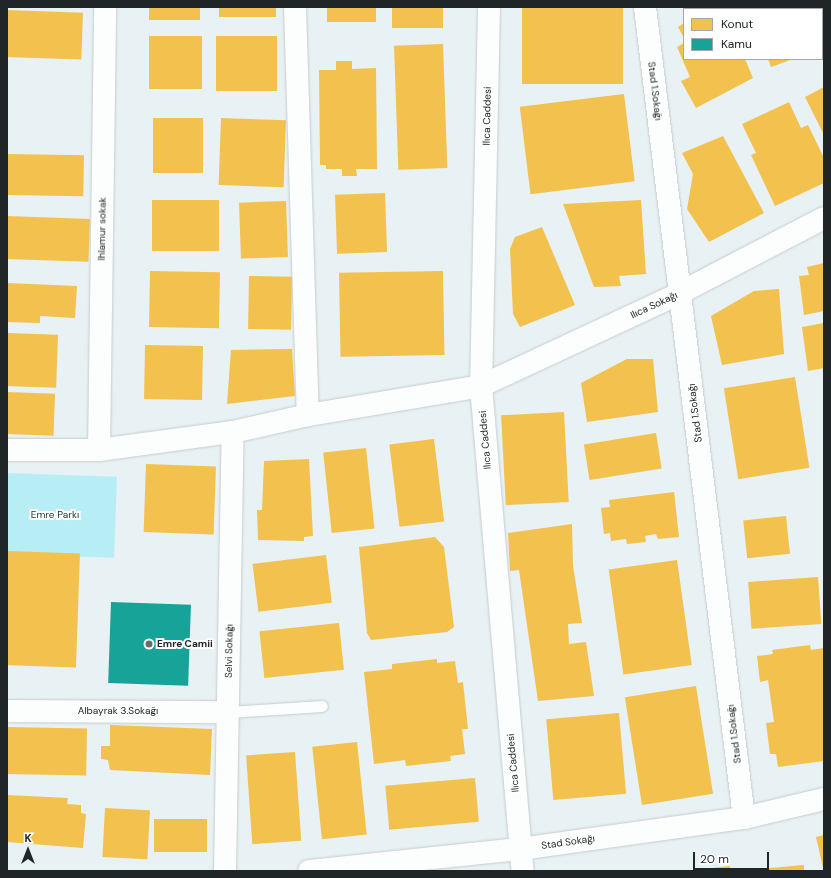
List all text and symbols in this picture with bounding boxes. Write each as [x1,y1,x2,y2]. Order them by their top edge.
legend [683,8,823,60]
text: Konut [721,16,753,32]
text: Kamu [721,36,752,52]
street label: Stad 1.Sokağı [645,61,665,121]
street label: Ilıca Caddesi [480,86,494,146]
street label: Ihlamur sokak [95,197,109,261]
street label: Ilıca Sokağı [629,289,679,321]
street label: Stad 1.Sokağı [685,383,705,443]
street label: Ilıca Caddesi [476,410,494,470]
park label: Emre Parkı [31,509,79,521]
street label: Selvi Sokağı [223,624,235,678]
place label: Emre Camii [157,638,213,650]
marker: Emre Camii [144,639,154,649]
street label: Stad 1.Sokağı [724,704,744,764]
street label: Albayrak 3.Sokağı [78,705,158,717]
street label: Ilıca Caddesi [504,733,522,793]
north arrow [8,830,48,870]
text: K [24,831,32,845]
street label: Stad Sokağı [540,832,596,852]
scale bar [695,844,771,870]
text: 20 m [700,851,729,867]

